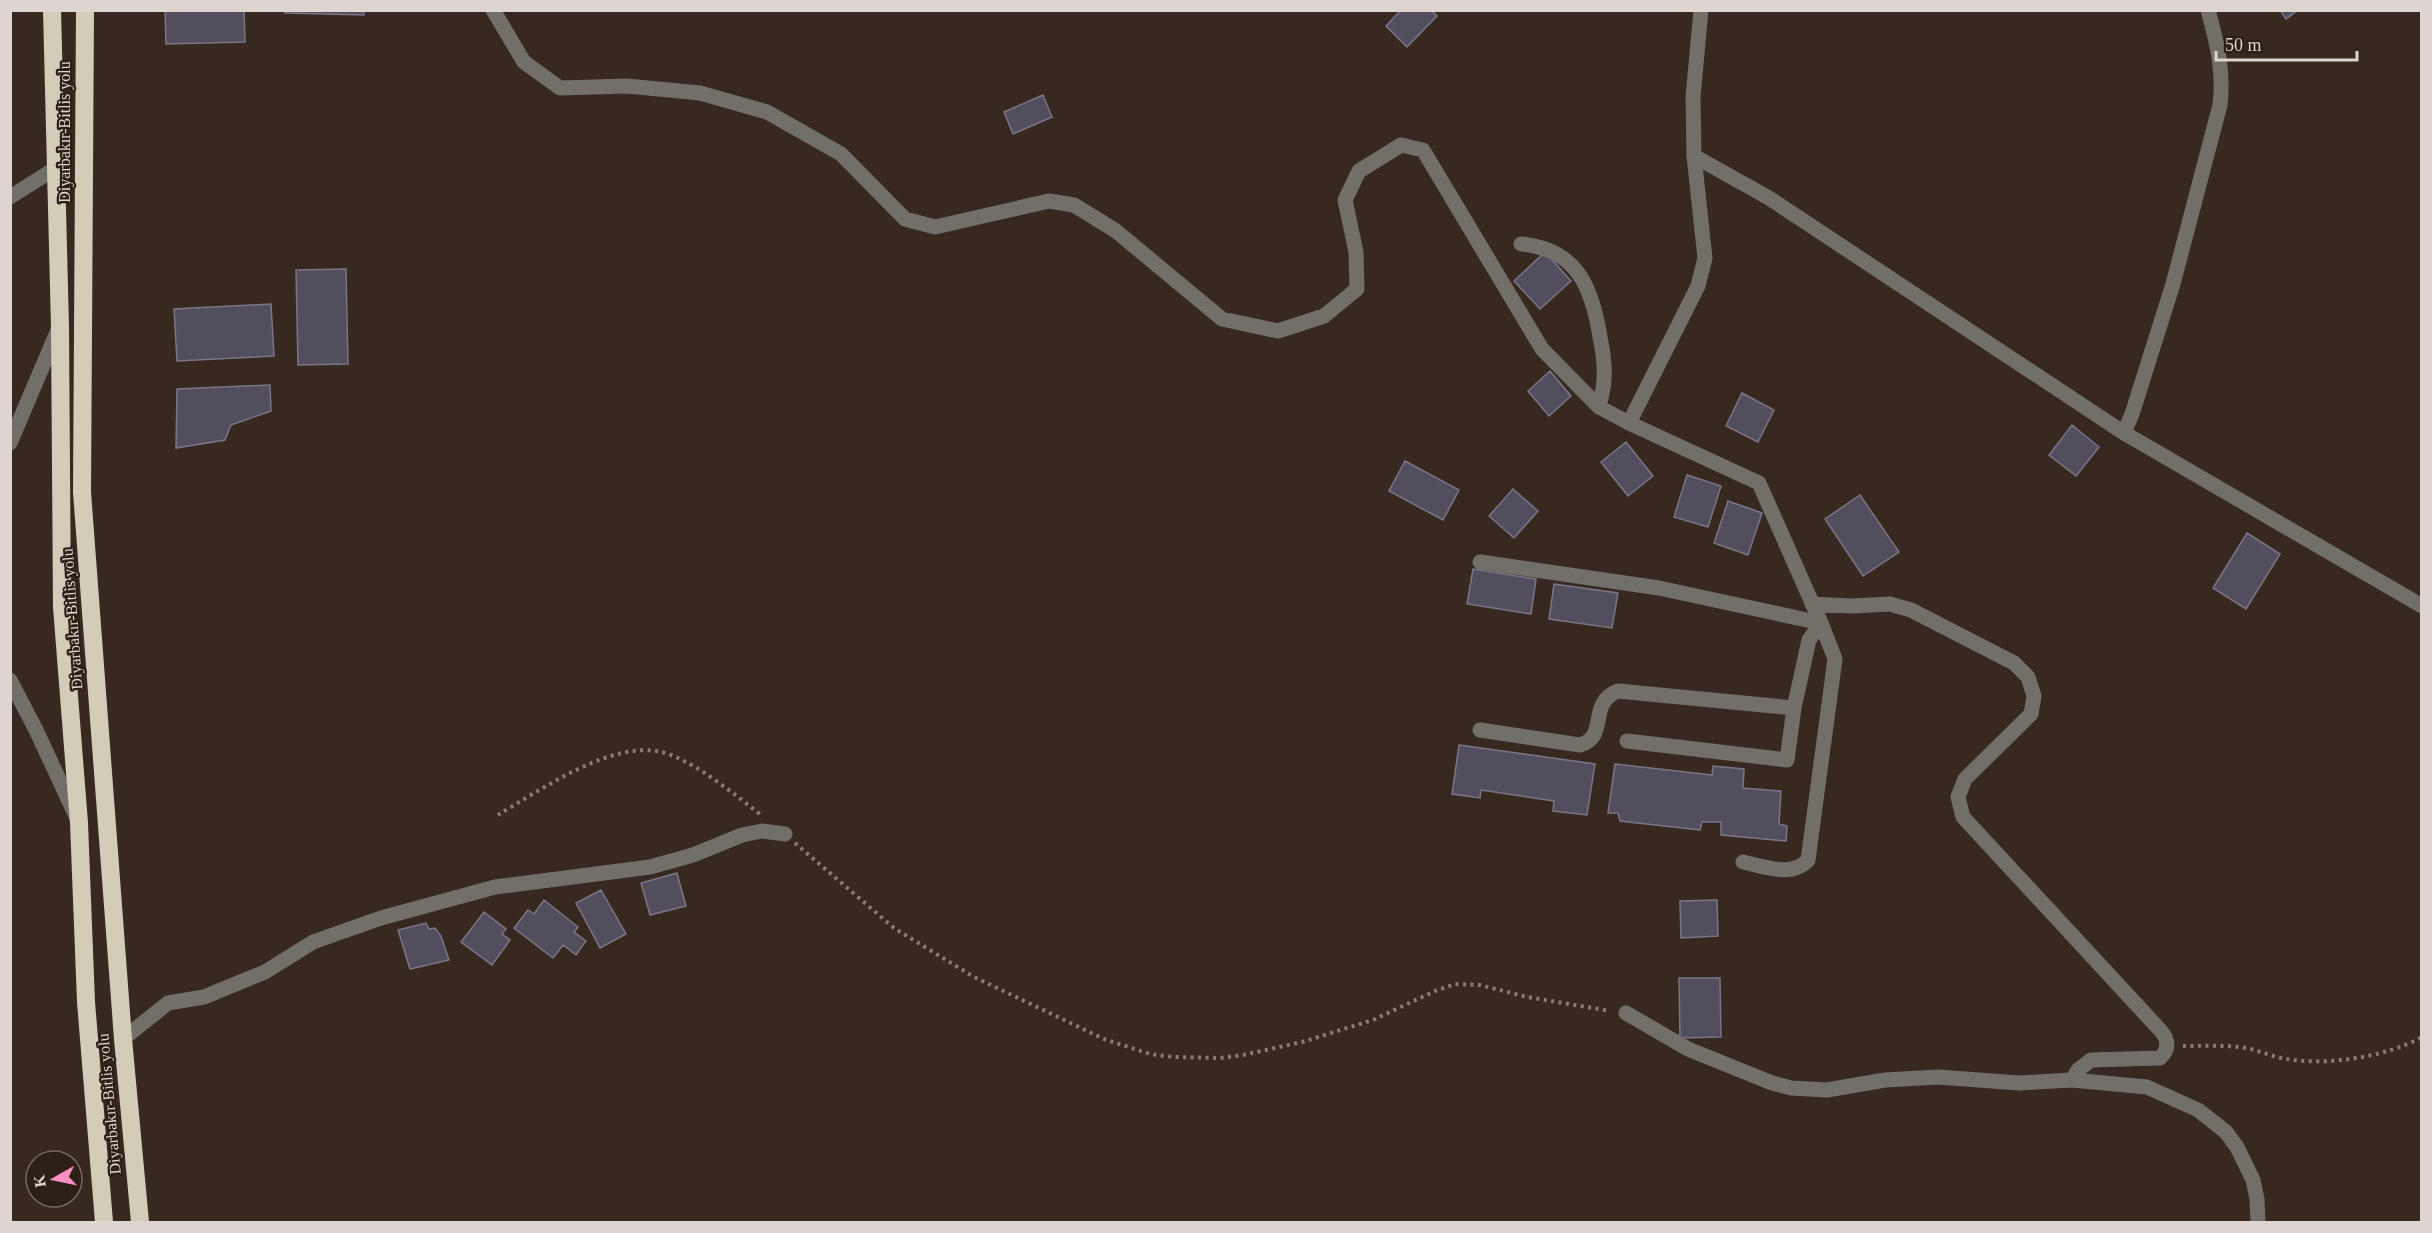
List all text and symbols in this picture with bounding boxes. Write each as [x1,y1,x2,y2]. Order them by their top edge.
scale bar [2216,24,2357,62]
text: 50 m [2225,35,2262,55]
street label: Diyarbakır-Bitlis yolu [56,61,74,203]
street label: Diyarbakır-Bitlis yolu [59,548,86,690]
street label: Diyarbakır-Bitlis yolu [94,1033,125,1175]
north arrow [24,1149,84,1209]
text: K [30,1173,49,1189]

